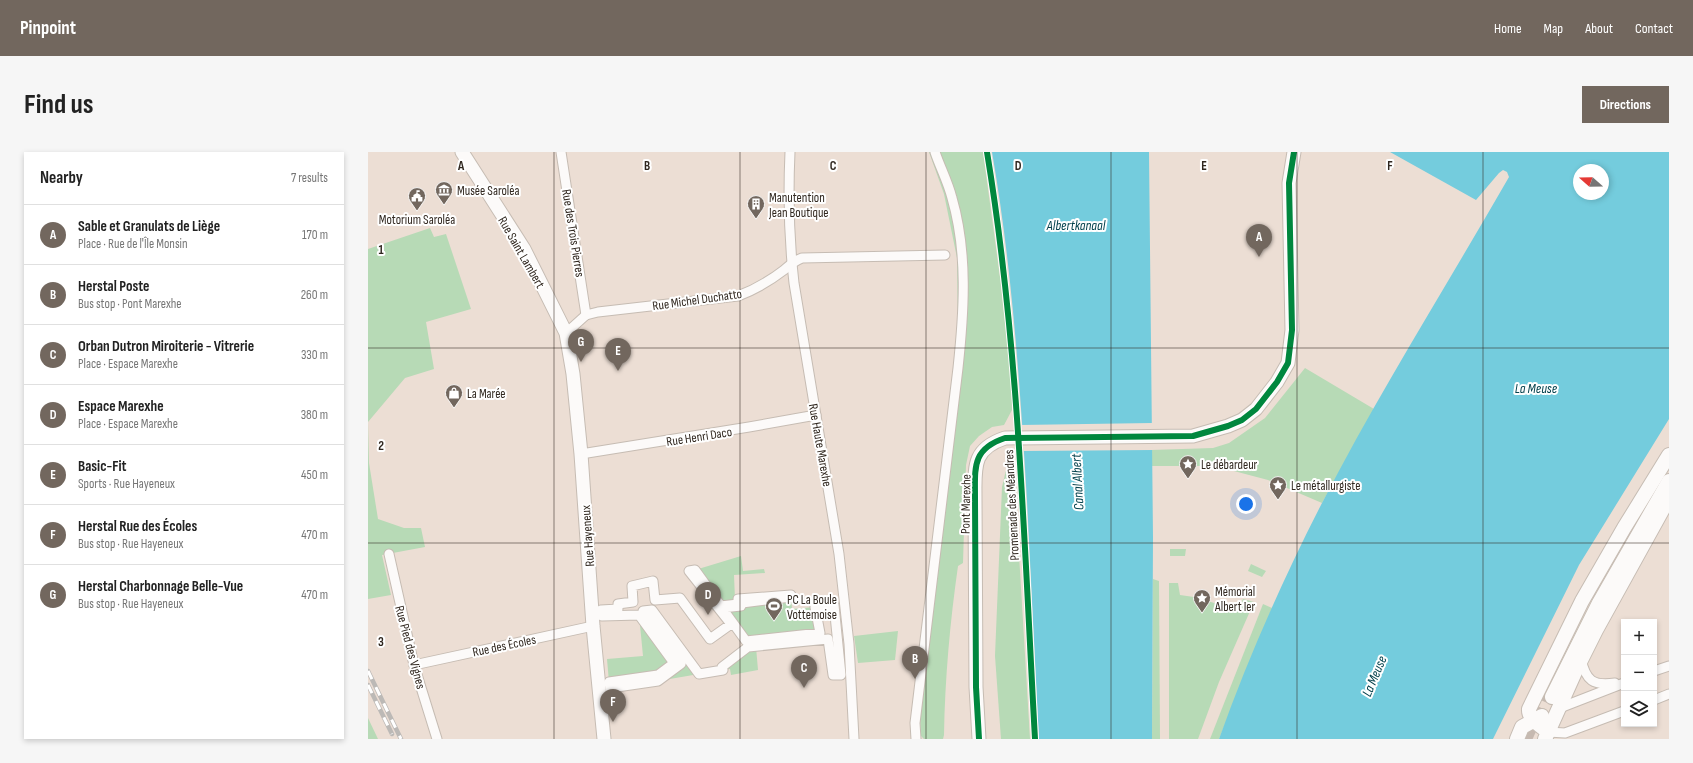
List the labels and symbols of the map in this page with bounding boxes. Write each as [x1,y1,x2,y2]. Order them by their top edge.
text: A [457,158,465,174]
text: B [644,158,650,174]
text: C [830,158,837,174]
text: D [1015,158,1022,174]
text: E [1201,158,1207,174]
text: F [1387,158,1393,174]
north arrow [1573,164,1609,200]
museum icon: Musée Saroléa [434,180,454,205]
place label: Musée Saroléa [457,183,519,199]
public building icon: Motorium Saroléa [407,186,427,211]
street label: Rue des Trois Pierres [558,188,588,279]
place label: Manutention Jean Boutique [768,190,829,221]
building icon: Manutention Jean Boutique [746,194,766,219]
place label: Motorium Saroléa [379,212,455,228]
street label: Rue Saint Lambert [494,214,548,291]
water label: Albertkanaal [1046,217,1106,234]
pin: A [1246,224,1272,257]
text: 1 [378,242,384,258]
street label: Rue Michel Duchatto [651,286,743,314]
pin: G [568,329,594,362]
pin: E [605,338,631,371]
water label: La Meuse [1515,380,1558,397]
shop icon: La Marée [444,383,464,408]
place label: La Marée [467,386,506,402]
street label: Rue Haute Marexhe [805,402,835,488]
street label: Rue Henri Daco [665,424,733,450]
text: 2 [378,438,384,454]
street label: Promenade des Méandres [1001,449,1023,561]
water label: Canal Albert [1067,452,1087,511]
place icon: Le débardeur [1178,454,1198,479]
place label: Le débardeur [1201,457,1258,473]
street label: Pont Marexhe [957,474,975,534]
place icon: Le métallurgiste [1268,475,1288,500]
place label: Le métallurgiste [1291,478,1360,494]
your location [1236,494,1256,514]
street label: Rue Hayeneux [578,505,598,567]
pin: D [695,582,721,615]
place label: Mémorial Albert Ier [1214,584,1256,615]
place icon: Mémorial Albert Ier [1192,588,1212,613]
place label: PC La Boule Vottemoise [787,592,837,623]
sports icon: PC La Boule Vottemoise [764,596,784,621]
street label: Rue Pied des Vignes [391,604,429,691]
street label: Rue des Écoles [471,631,538,660]
text: 3 [378,634,384,650]
pin: B [902,646,928,679]
water label: La Meuse [1358,653,1391,699]
pin: C [791,655,817,688]
pin: F [600,689,626,722]

